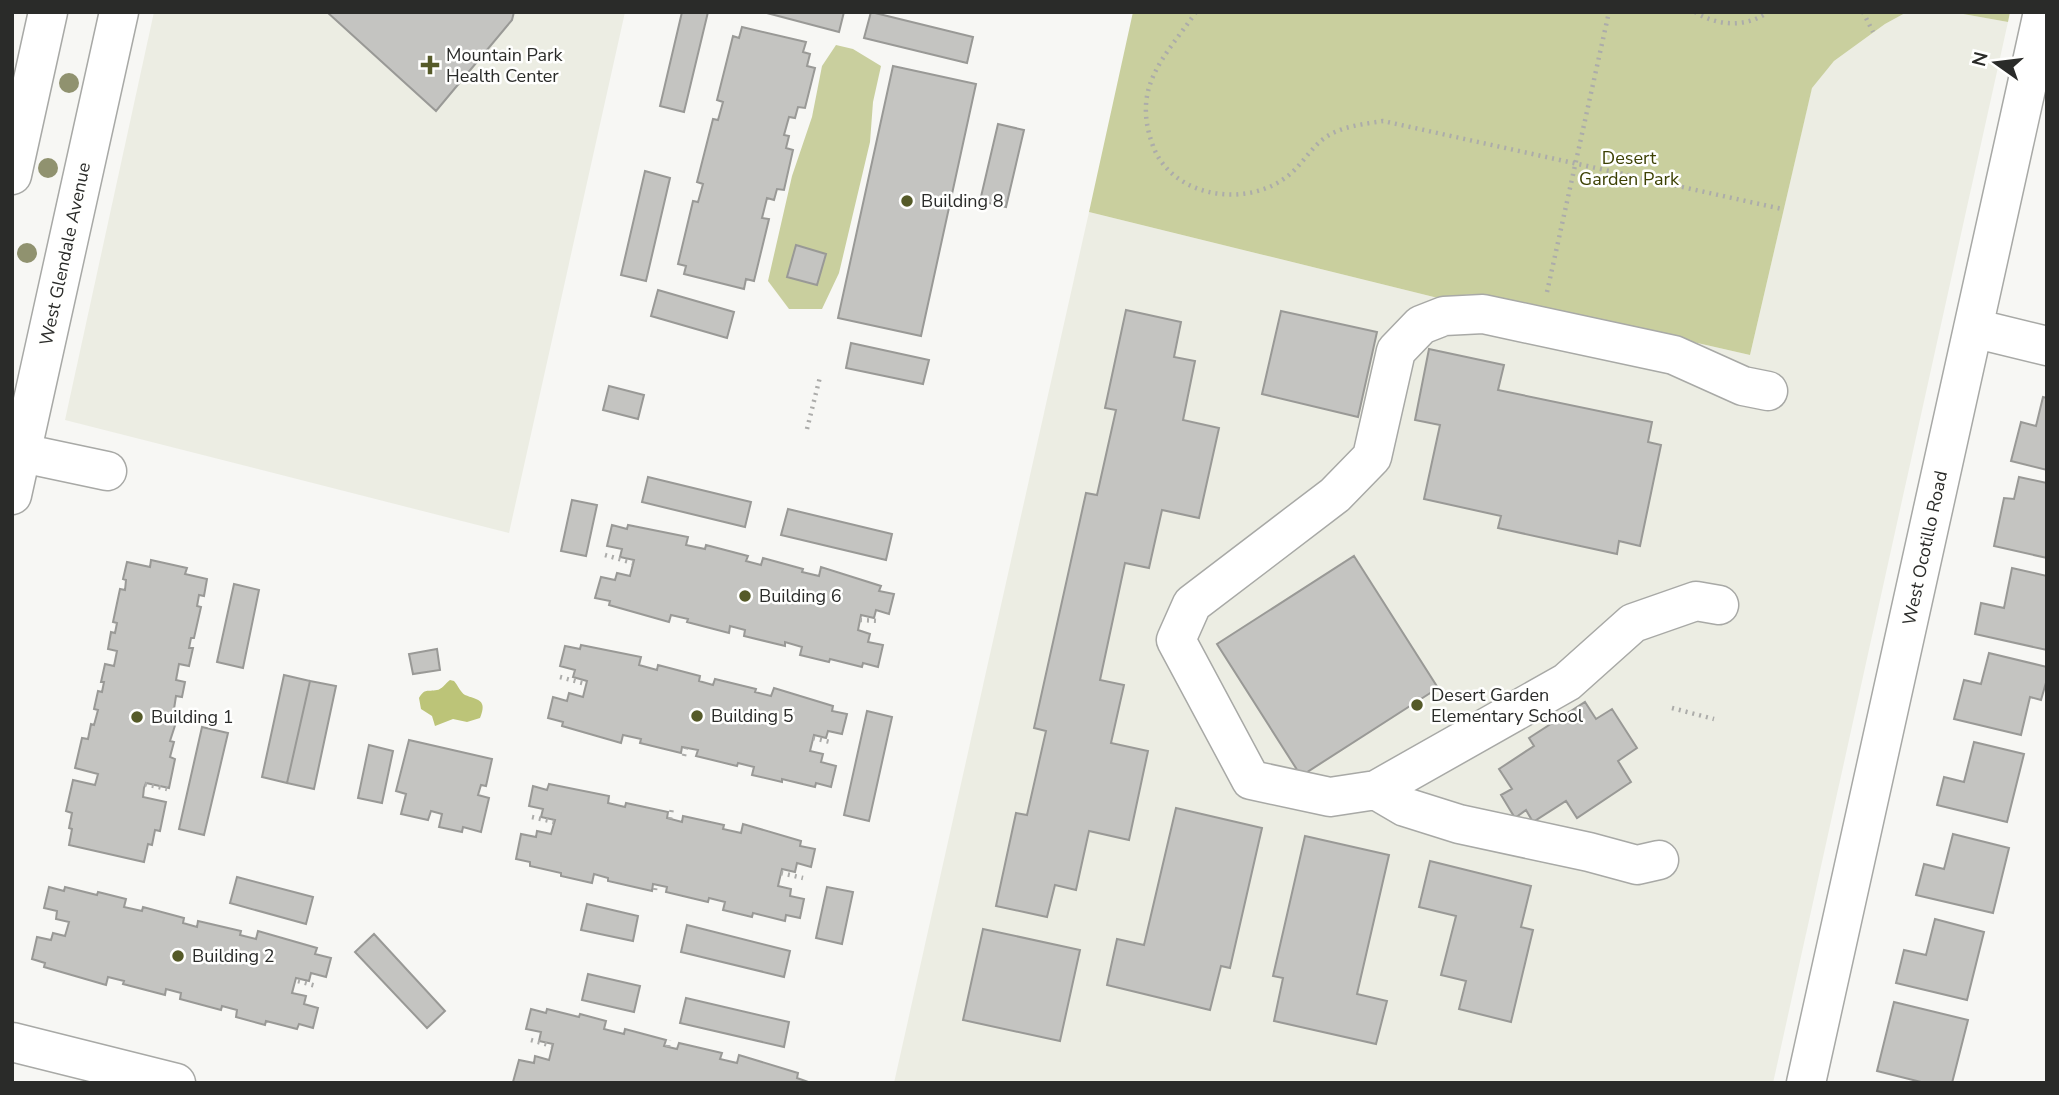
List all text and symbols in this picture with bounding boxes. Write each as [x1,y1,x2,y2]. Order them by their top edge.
north arrow [1961,28,2031,98]
place label: Mountain Park Health Center [446,43,564,88]
text: N [1966,49,1995,69]
marker: Mountain Park Health Center [420,55,440,75]
park label: Desert Garden Park [1579,146,1680,191]
street label: West Glendale Avenue [34,160,96,348]
place label: Building 8 [921,189,1004,213]
marker: Building 8 [899,193,915,209]
street label: West Ocotillo Road [1897,469,1953,627]
place label: Building 6 [759,584,842,608]
marker: Building 6 [737,588,753,604]
place label: Desert Garden Elementary School [1431,683,1584,728]
marker: Desert Garden Elementary School [1409,697,1425,713]
place label: Building 5 [711,704,794,728]
place label: Building 1 [151,705,234,729]
marker: Building 5 [689,708,705,724]
marker: Building 1 [129,709,145,725]
place label: Building 2 [192,944,275,968]
marker: Building 2 [170,948,186,964]

